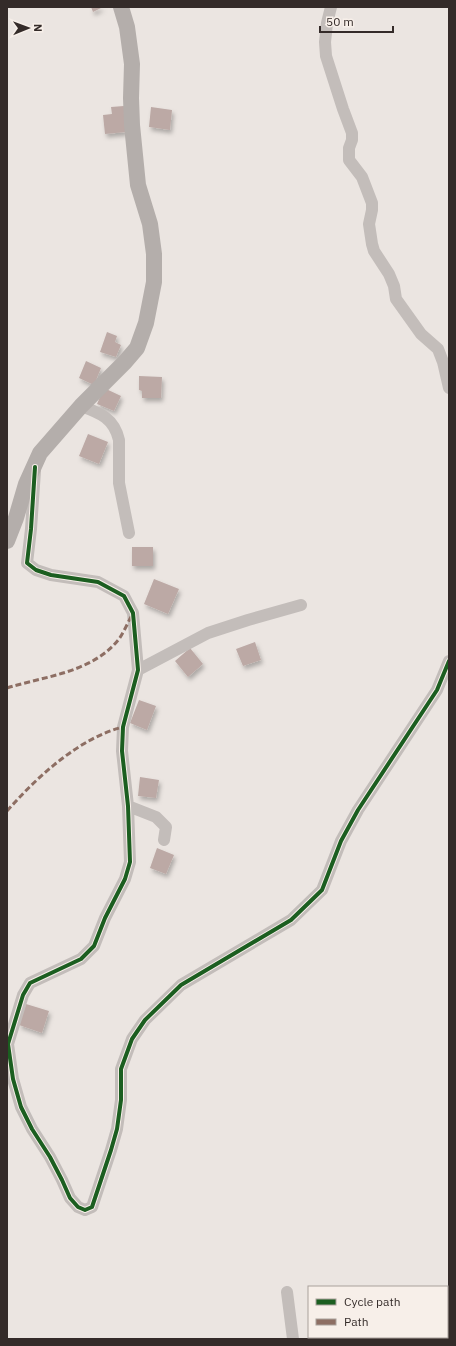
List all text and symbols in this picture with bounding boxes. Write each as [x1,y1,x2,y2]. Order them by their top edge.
north arrow [8,8,48,48]
scale bar [320,8,393,34]
text: 50 m [326,14,354,29]
text: N [31,24,45,32]
legend [308,1286,448,1338]
text: Cycle path [344,1294,401,1309]
text: Path [344,1314,369,1329]

